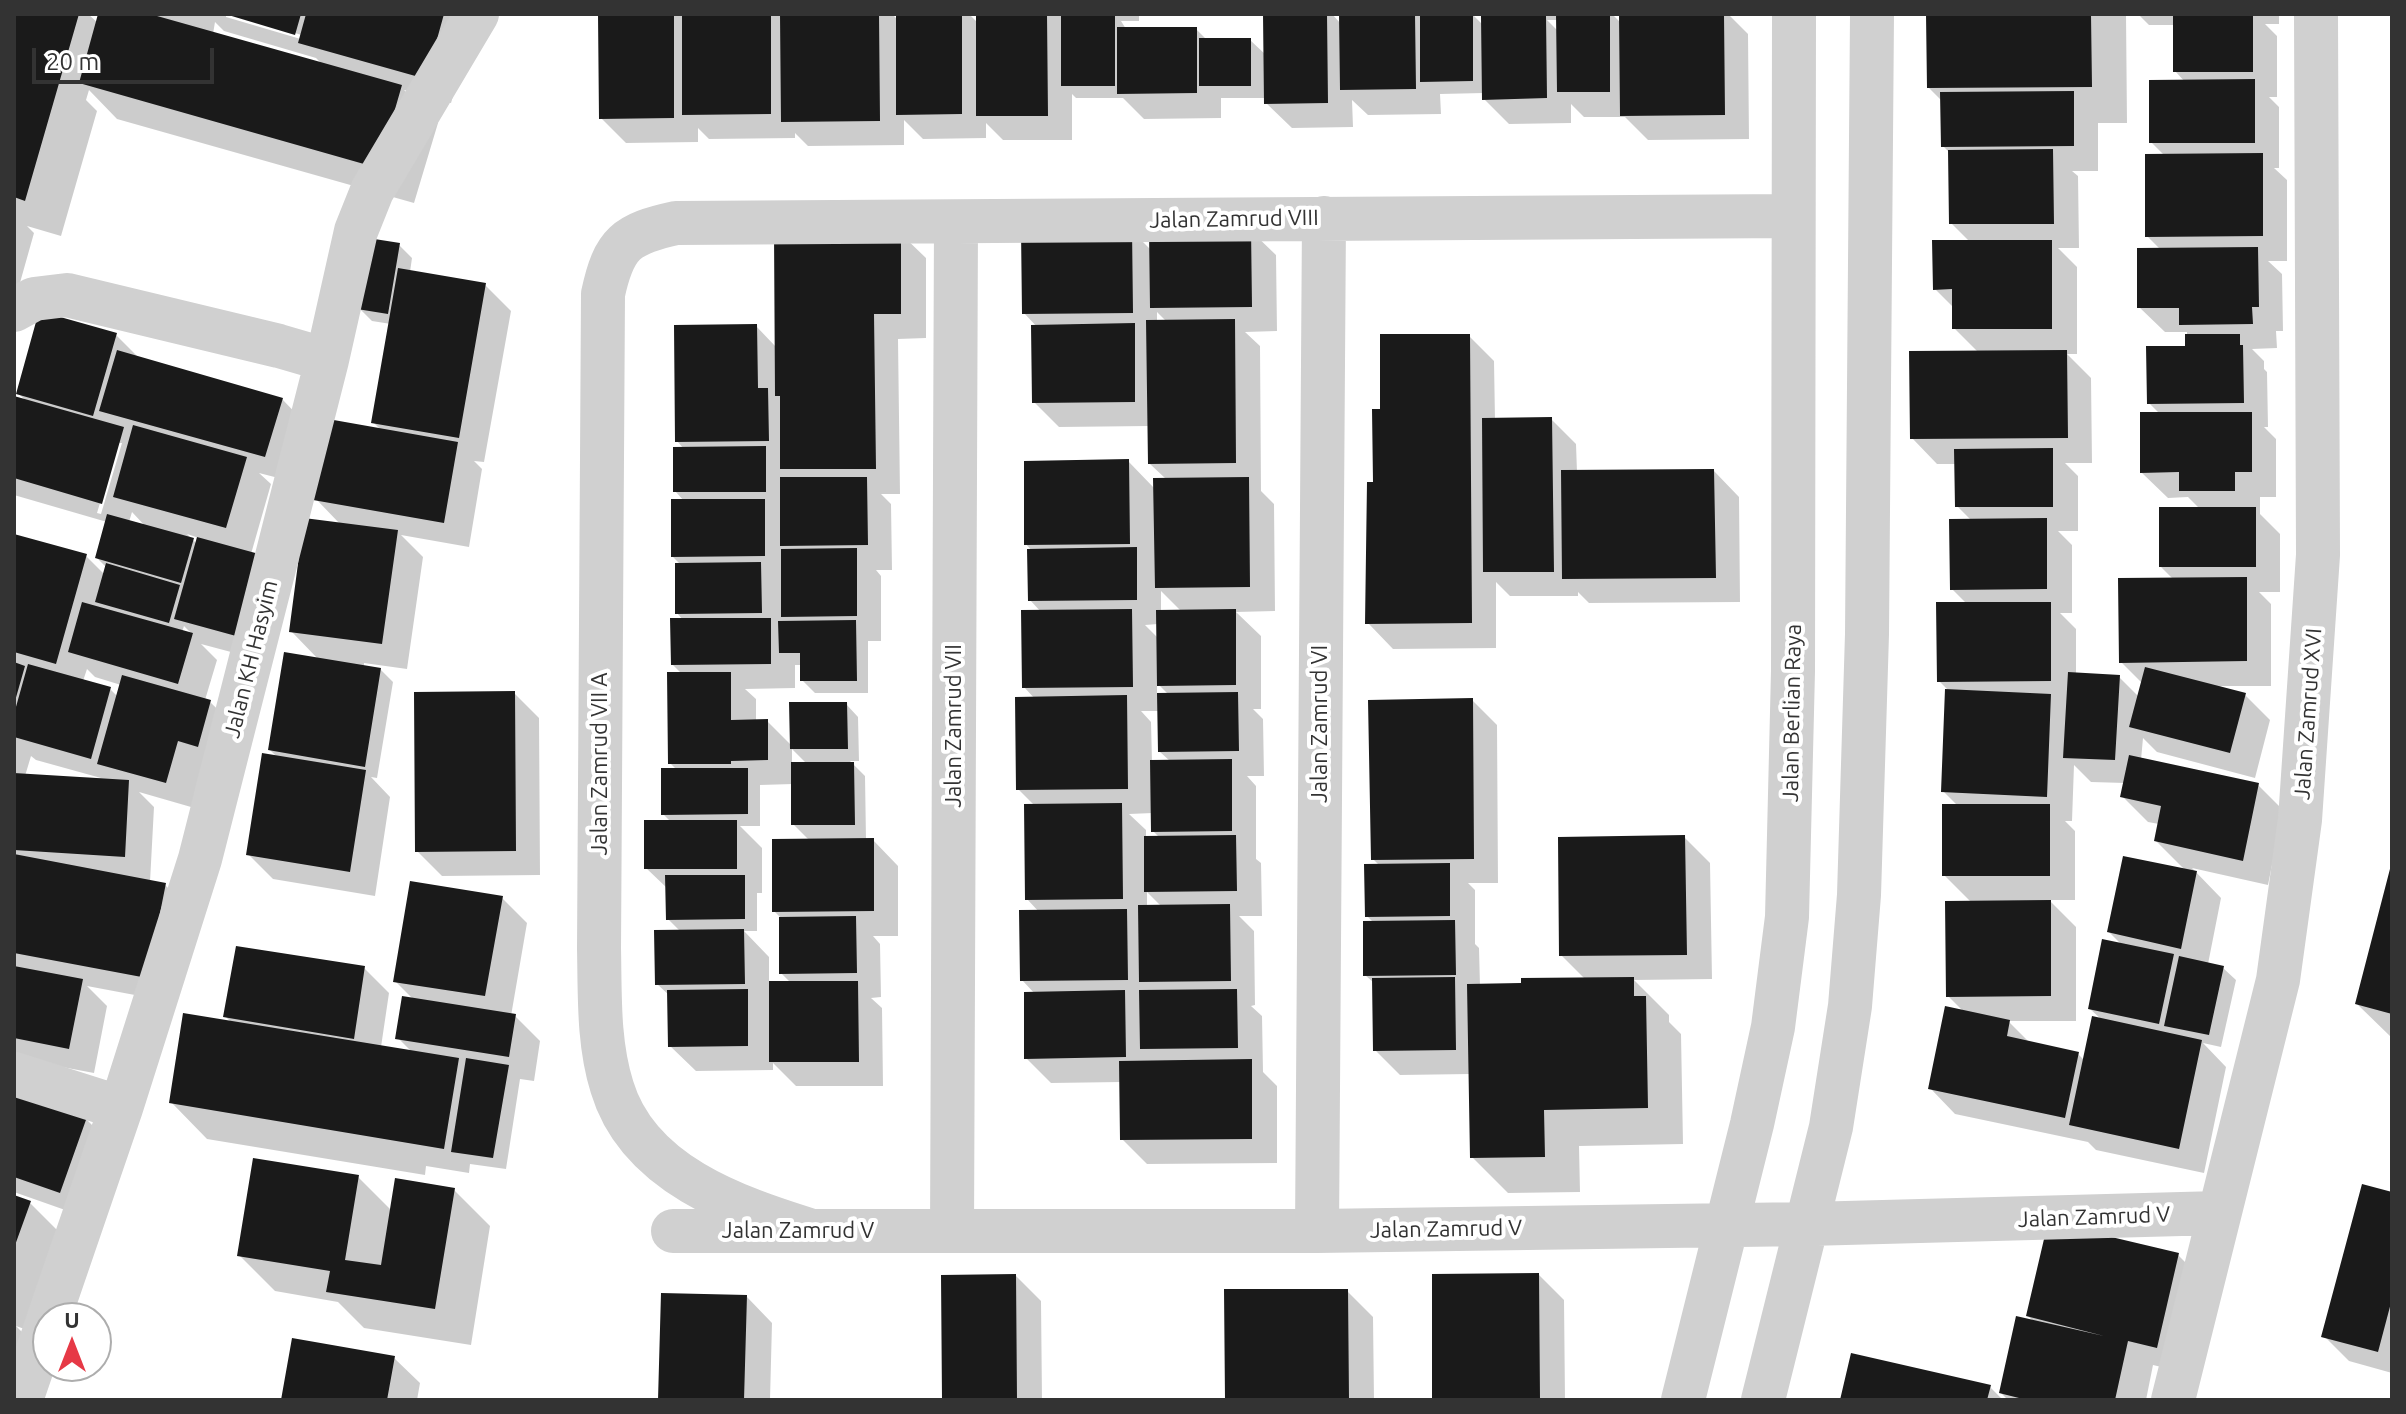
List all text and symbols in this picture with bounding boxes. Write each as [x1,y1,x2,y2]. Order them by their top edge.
scale bar [36,32,218,82]
text: 20 m [46,48,99,75]
street label: Jalan Zamrud VIII [1149,204,1319,234]
street label: Jalan KH Hasyim [219,577,283,741]
street label: Jalan Berlian Raya [1777,624,1807,802]
street label: Jalan Zamrud XVI [2289,627,2327,801]
street label: Jalan Zamrud VII [941,644,967,808]
street label: Jalan Zamrud VI [1307,645,1333,803]
street label: Jalan Zamrud VII A [587,673,613,855]
street label: Jalan Zamrud V [2017,1201,2171,1233]
street label: Jalan Zamrud V [1370,1214,1522,1244]
street label: Jalan Zamrud V [722,1218,874,1244]
north arrow [32,1302,112,1382]
text: U [64,1307,80,1332]

